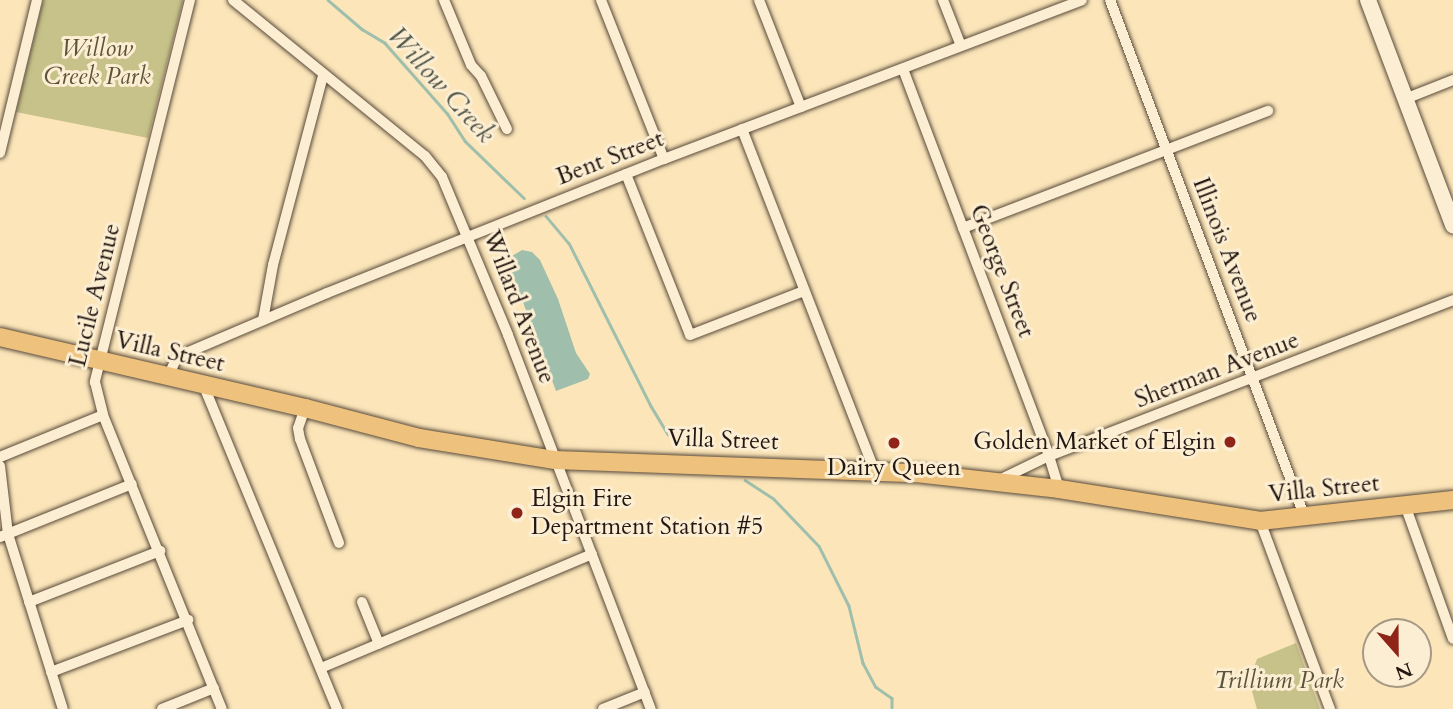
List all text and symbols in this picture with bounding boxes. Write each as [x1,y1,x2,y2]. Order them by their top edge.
water label: Willow Creek [381,21,501,149]
park label: Willow Creek Park [43,35,151,91]
street label: Bent Street [552,124,668,192]
street label: Illinois Avenue [1186,174,1268,326]
street label: George Street [963,200,1041,342]
street label: Lucile Avenue [63,220,127,370]
street label: Willard Avenue [477,226,561,388]
street label: Villa Street [113,325,227,379]
street label: Sherman Avenue [1131,325,1303,415]
street label: Villa Street [667,424,779,456]
place label: Golden Market of Elgin [973,428,1216,456]
marker: Golden Market of Elgin [1222,434,1238,450]
marker: Dairy Queen [886,435,902,451]
place label: Dairy Queen [827,454,961,482]
street label: Villa Street [1267,469,1381,509]
place label: Elgin Fire Department Station #5 [531,485,763,541]
marker: Elgin Fire Department Station #5 [509,505,525,521]
north arrow [1362,618,1432,688]
text: N [1391,656,1416,686]
park label: Trillium Park [1214,667,1344,695]

